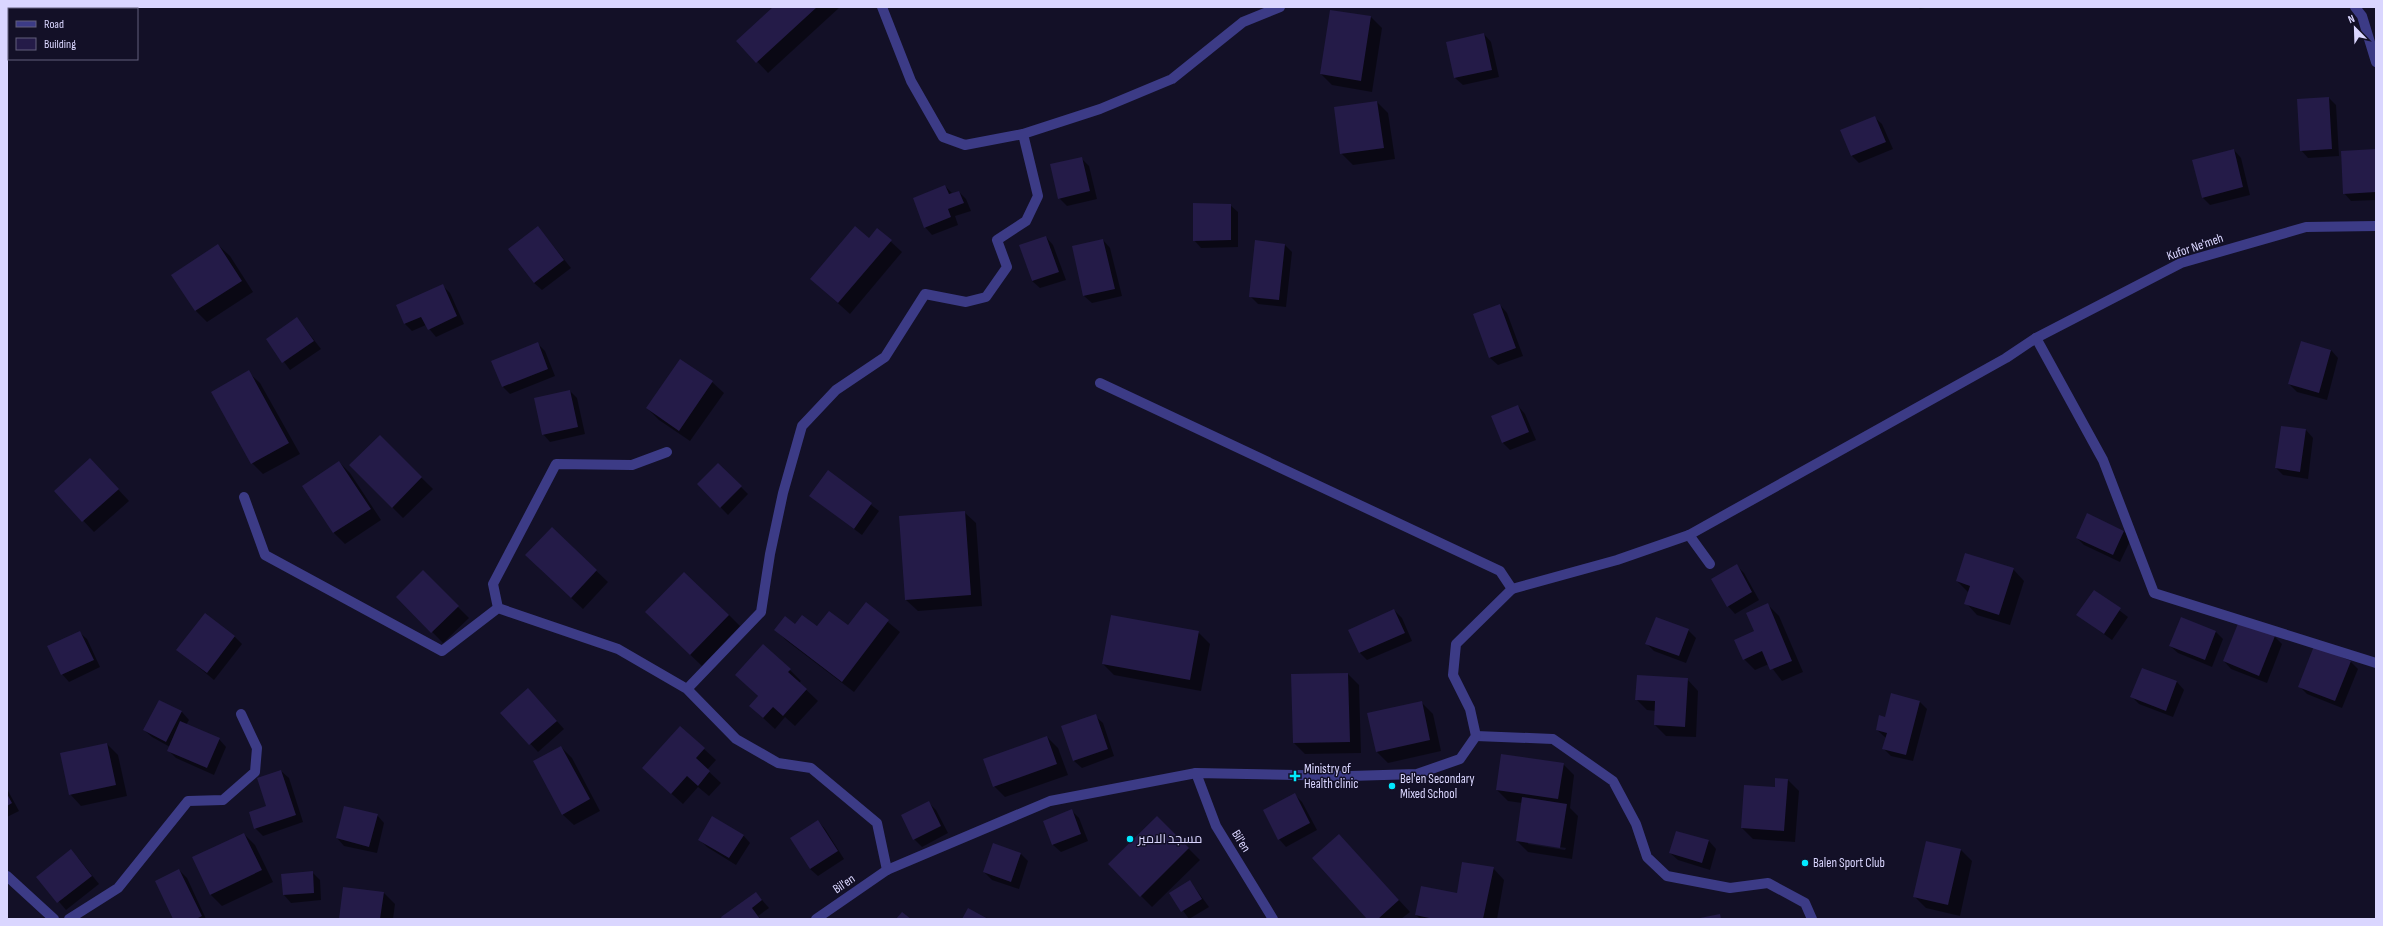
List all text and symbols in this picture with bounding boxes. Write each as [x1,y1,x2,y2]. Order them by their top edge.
legend [8,8,138,60]
north arrow [2335,8,2375,48]
text: N [2346,12,2357,26]
text: Road [44,17,64,32]
text: Building [44,37,76,52]
street label: Kufor Ne'meh [2165,230,2225,264]
place label: Ministry of Health clinic [1304,761,1358,792]
marker: Ministry of Health clinic [1289,770,1301,782]
place label: Bel'en Secondary Mixed School [1400,771,1475,802]
marker: Bel'en Secondary Mixed School [1387,781,1397,791]
street label: Bil'en [1228,827,1254,855]
place label: مسجد الامير [1137,831,1202,847]
marker: مسجد الامير [1125,834,1135,844]
place label: Balen Sport Club [1813,855,1885,871]
marker: Balen Sport Club [1800,858,1810,868]
street label: Bil'en [830,871,858,897]

